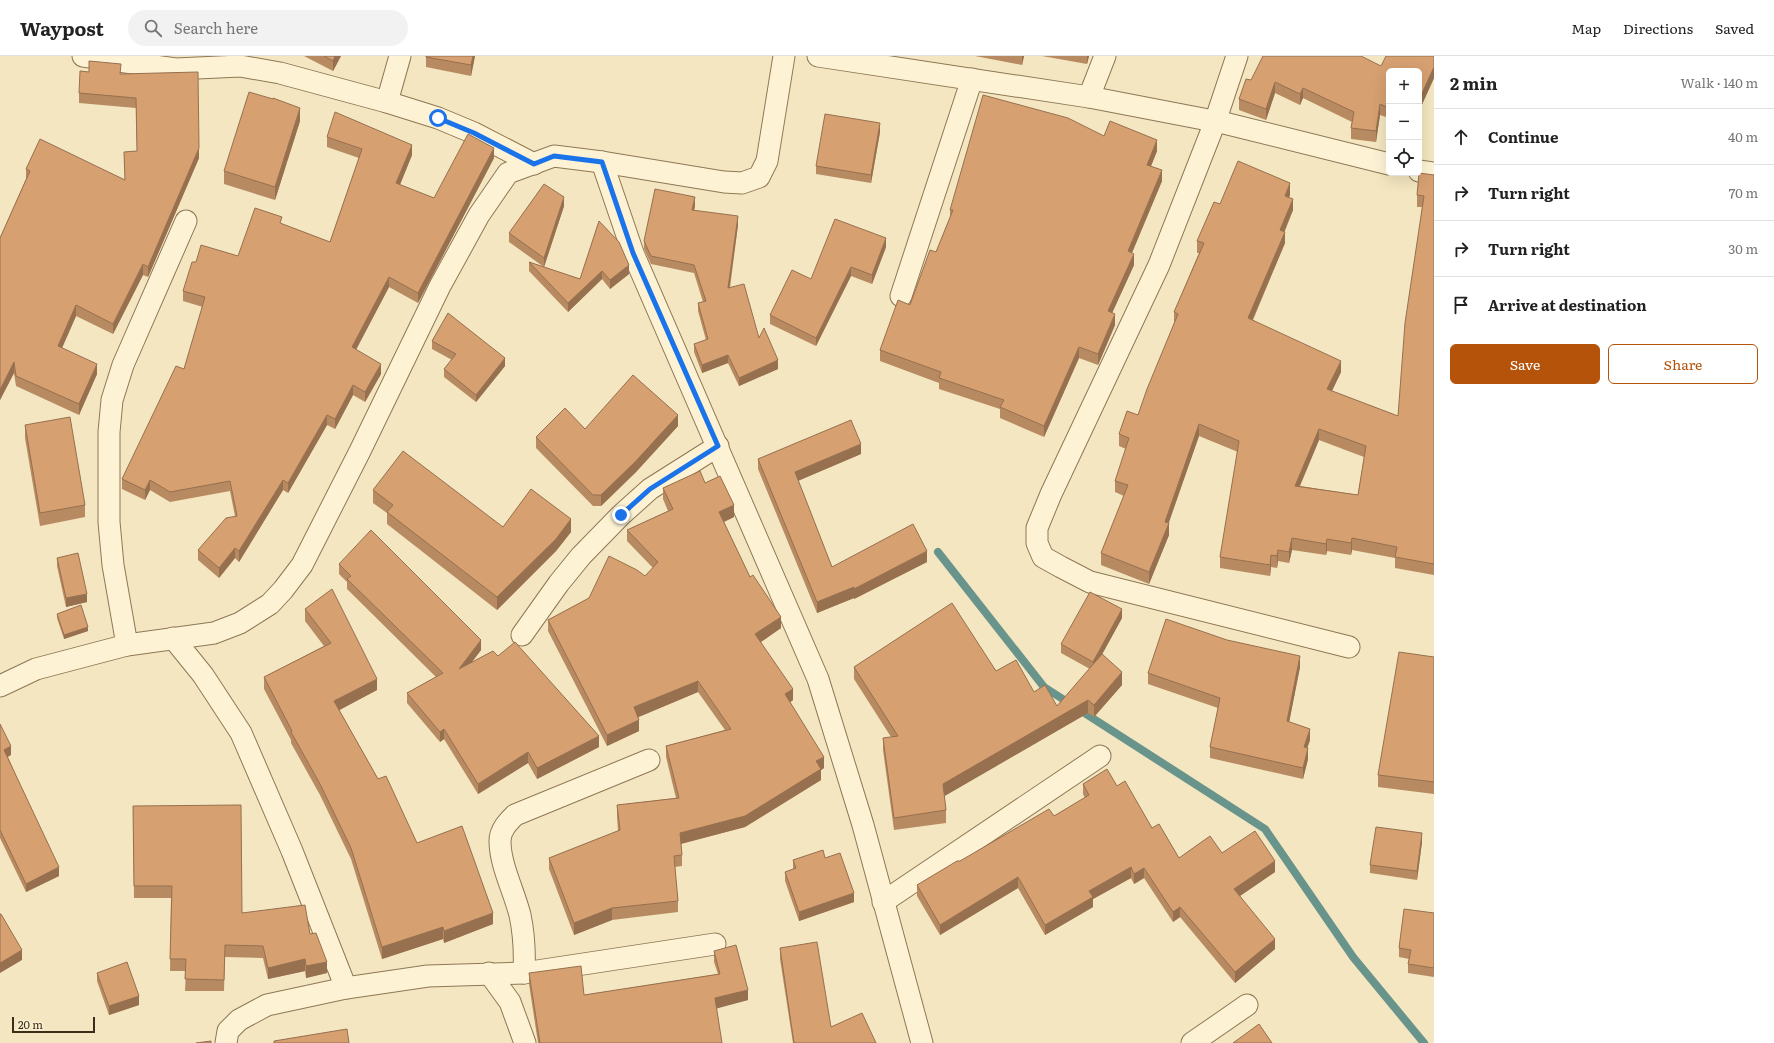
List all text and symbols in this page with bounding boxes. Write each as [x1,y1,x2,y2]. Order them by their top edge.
search box [128,10,408,46]
text: Waypost [20,14,104,42]
text: Search here [174,16,258,39]
icon: search [142,17,164,39]
text: Map [1571,18,1601,38]
text: Directions [1623,18,1693,38]
text: Saved [1715,18,1754,38]
map controls [1386,68,1422,176]
button: + [1386,68,1422,104]
text: 2 min [1450,70,1498,95]
text: Walk · 140 m [1681,73,1758,92]
button: − [1386,104,1422,140]
route start [429,109,447,127]
text: Continue [1488,125,1558,148]
icon: ahead [1450,126,1472,148]
text: 40 m [1728,127,1758,146]
button: locate [1386,140,1422,176]
text: Turn right [1488,181,1570,204]
icon: right [1450,182,1472,204]
text: 70 m [1729,183,1758,202]
text: Turn right [1488,237,1570,260]
icon: right [1450,238,1472,260]
text: 30 m [1728,239,1758,258]
text: Arrive at destination [1488,293,1647,316]
icon: arrive [1450,294,1472,316]
button: Save [1450,344,1600,384]
button: Share [1608,344,1758,384]
route end [612,506,630,524]
scale bar [12,1015,95,1034]
text: 20 m [18,1016,43,1032]

